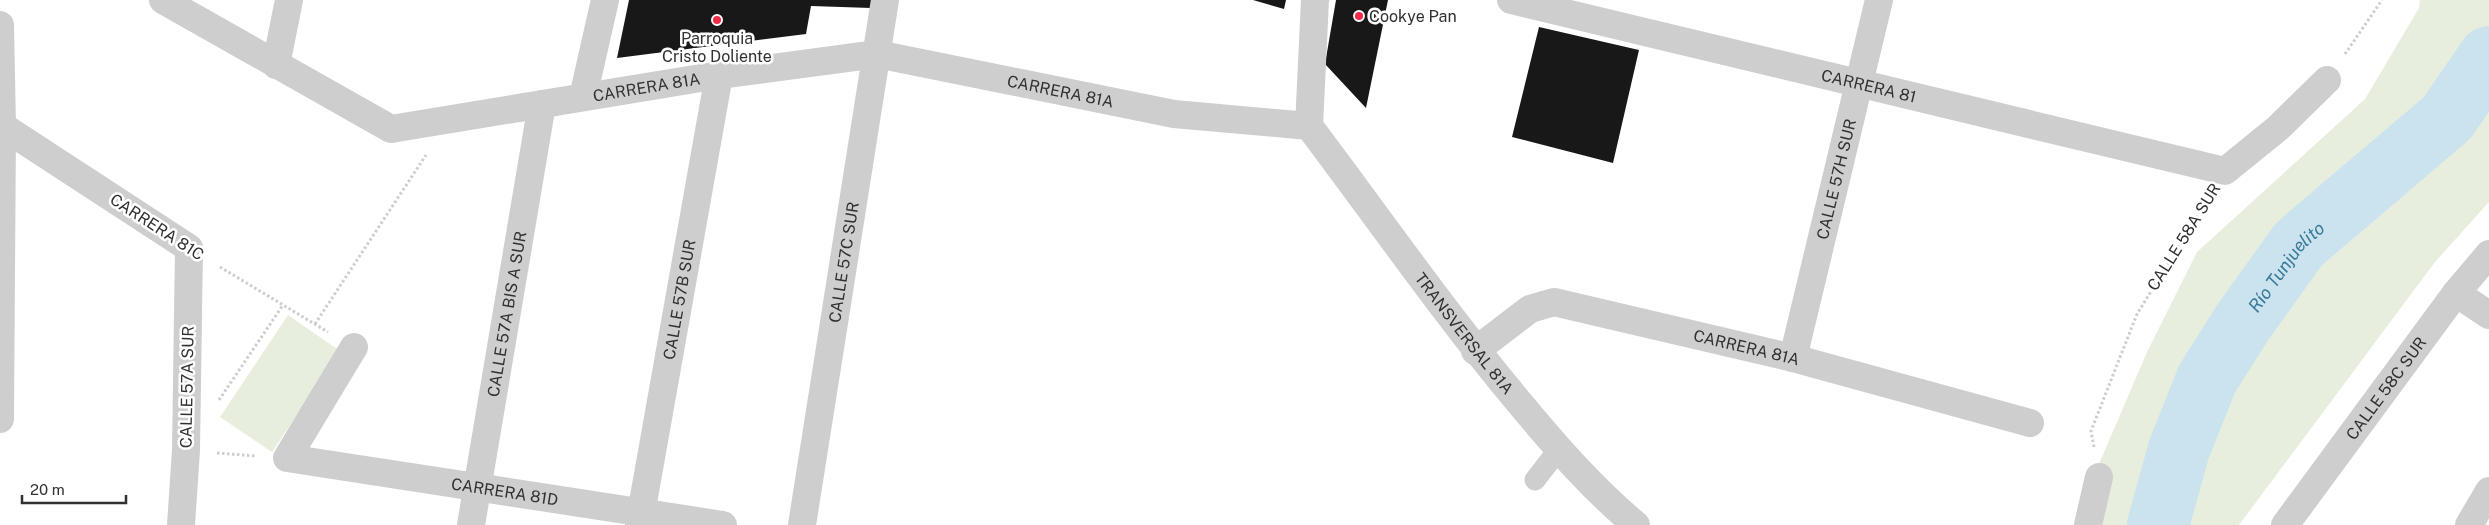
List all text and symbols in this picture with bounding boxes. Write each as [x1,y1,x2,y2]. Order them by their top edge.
place label: Cookye Pan [1369,7,1457,26]
marker: Cookye Pan [1353,10,1365,22]
marker: Parroquia Cristo Doliente [711,14,723,26]
place label: Parroquia Cristo Doliente [662,29,772,66]
street label: CARRERA 81 [1820,65,1918,106]
street label: CARRERA 81A [592,69,702,105]
street label: CARRERA 81A [1006,71,1115,111]
street label: CALLE 57H SUR [1812,117,1860,241]
street label: CALLE 58A SUR [2143,180,2225,294]
street label: CARRERA 81C [107,190,207,264]
street label: CALLE 57C SUR [825,200,862,324]
water label: Río Tunjuelito [2243,217,2328,316]
street label: CALLE 57A BIS A SUR [483,230,530,398]
street label: CALLE 57B SUR [659,238,699,361]
street label: TRANSVERSAL 81A [1411,269,1518,398]
street label: CALLE 57A SUR [176,326,198,448]
street label: CARRERA 81A [1692,326,1802,369]
street label: CALLE 58C SUR [2342,333,2430,443]
scale bar [22,472,126,504]
street label: CARRERA 81D [450,474,560,509]
text: 20 m [30,481,65,498]

